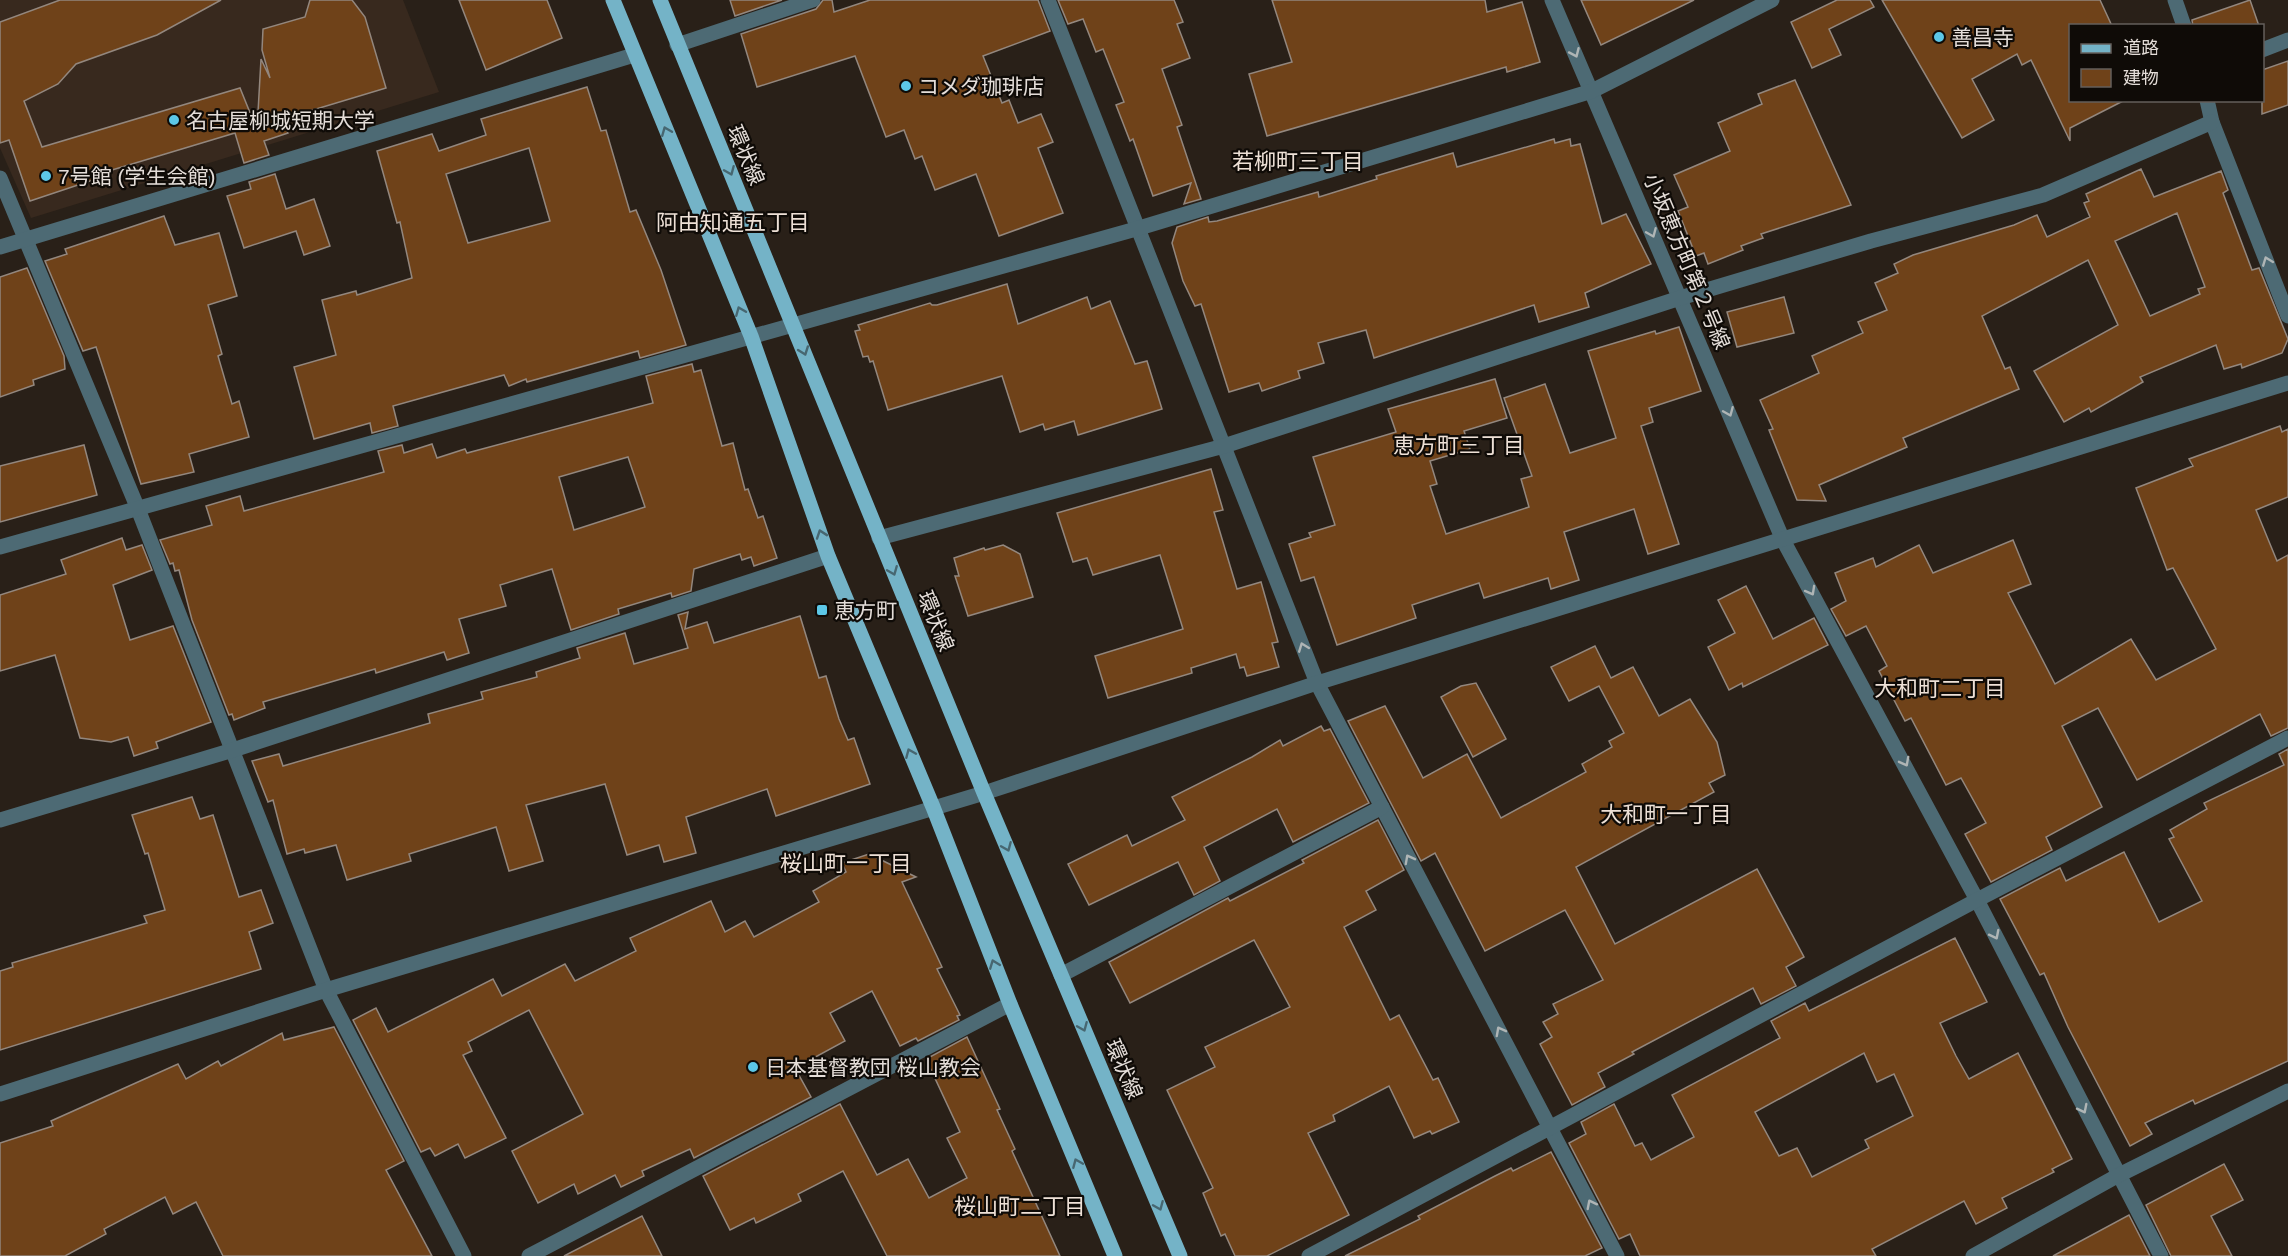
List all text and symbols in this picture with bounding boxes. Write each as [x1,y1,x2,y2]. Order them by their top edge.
legend [2069,24,2264,102]
place label: 善昌寺 [1951,26,2014,49]
marker: 善昌寺 [1932,30,1946,44]
text: 道路 [2123,38,2159,58]
one-way arrow [1568,47,1580,58]
text: 建物 [2123,68,2159,88]
place label: コメダ珈琲店 [918,75,1044,98]
marker: コメダ珈琲店 [899,79,913,93]
place label: 名古屋柳城短期大学 [186,109,375,132]
marker: 名古屋柳城短期大学 [167,113,181,127]
street label: 環状線 [723,122,769,188]
one-way arrow [661,126,673,137]
district label: 若柳町三丁目 [1232,149,1364,174]
one-way arrow [723,164,735,175]
place label: 7号館 (学生会館) [58,165,216,188]
marker: 7号館 (学生会館) [39,169,53,183]
street label: 小坂恵方町第２号線 [1639,170,1735,352]
district label: 阿由知通五丁目 [656,210,810,235]
one-way arrow [1645,226,1657,237]
one-way arrow [2262,257,2274,268]
one-way arrow [735,306,747,317]
one-way arrow [796,345,809,356]
one-way arrow [1722,406,1734,417]
district label: 恵方町三丁目 [1393,433,1525,458]
one-way arrow [815,529,828,540]
one-way arrow [886,565,898,576]
one-way arrow [1804,585,1815,595]
street label: 環状線 [914,587,958,655]
place label: 恵方町 [834,599,897,622]
marker: 恵方町 [815,603,829,617]
one-way arrow [1297,643,1310,653]
district label: 大和町二丁目 [1874,676,2006,701]
one-way arrow [905,749,917,760]
one-way arrow [1898,756,1909,767]
district label: 大和町一丁目 [1600,802,1732,827]
one-way arrow [1000,841,1012,852]
district label: 桜山町一丁目 [780,851,912,876]
one-way arrow [1405,855,1416,865]
one-way arrow [1988,929,2000,940]
one-way arrow [989,959,1001,970]
one-way arrow [1076,1020,1088,1031]
one-way arrow [1496,1026,1508,1037]
street label: 環状線 [1101,1036,1147,1102]
place label: 日本基督教団 桜山教会 [765,1056,981,1079]
marker: 日本基督教団 桜山教会 [746,1060,760,1074]
one-way arrow [2076,1102,2088,1113]
one-way arrow [1072,1159,1084,1170]
district label: 桜山町二丁目 [954,1194,1086,1219]
one-way arrow [1152,1200,1164,1211]
one-way arrow [1587,1200,1598,1210]

